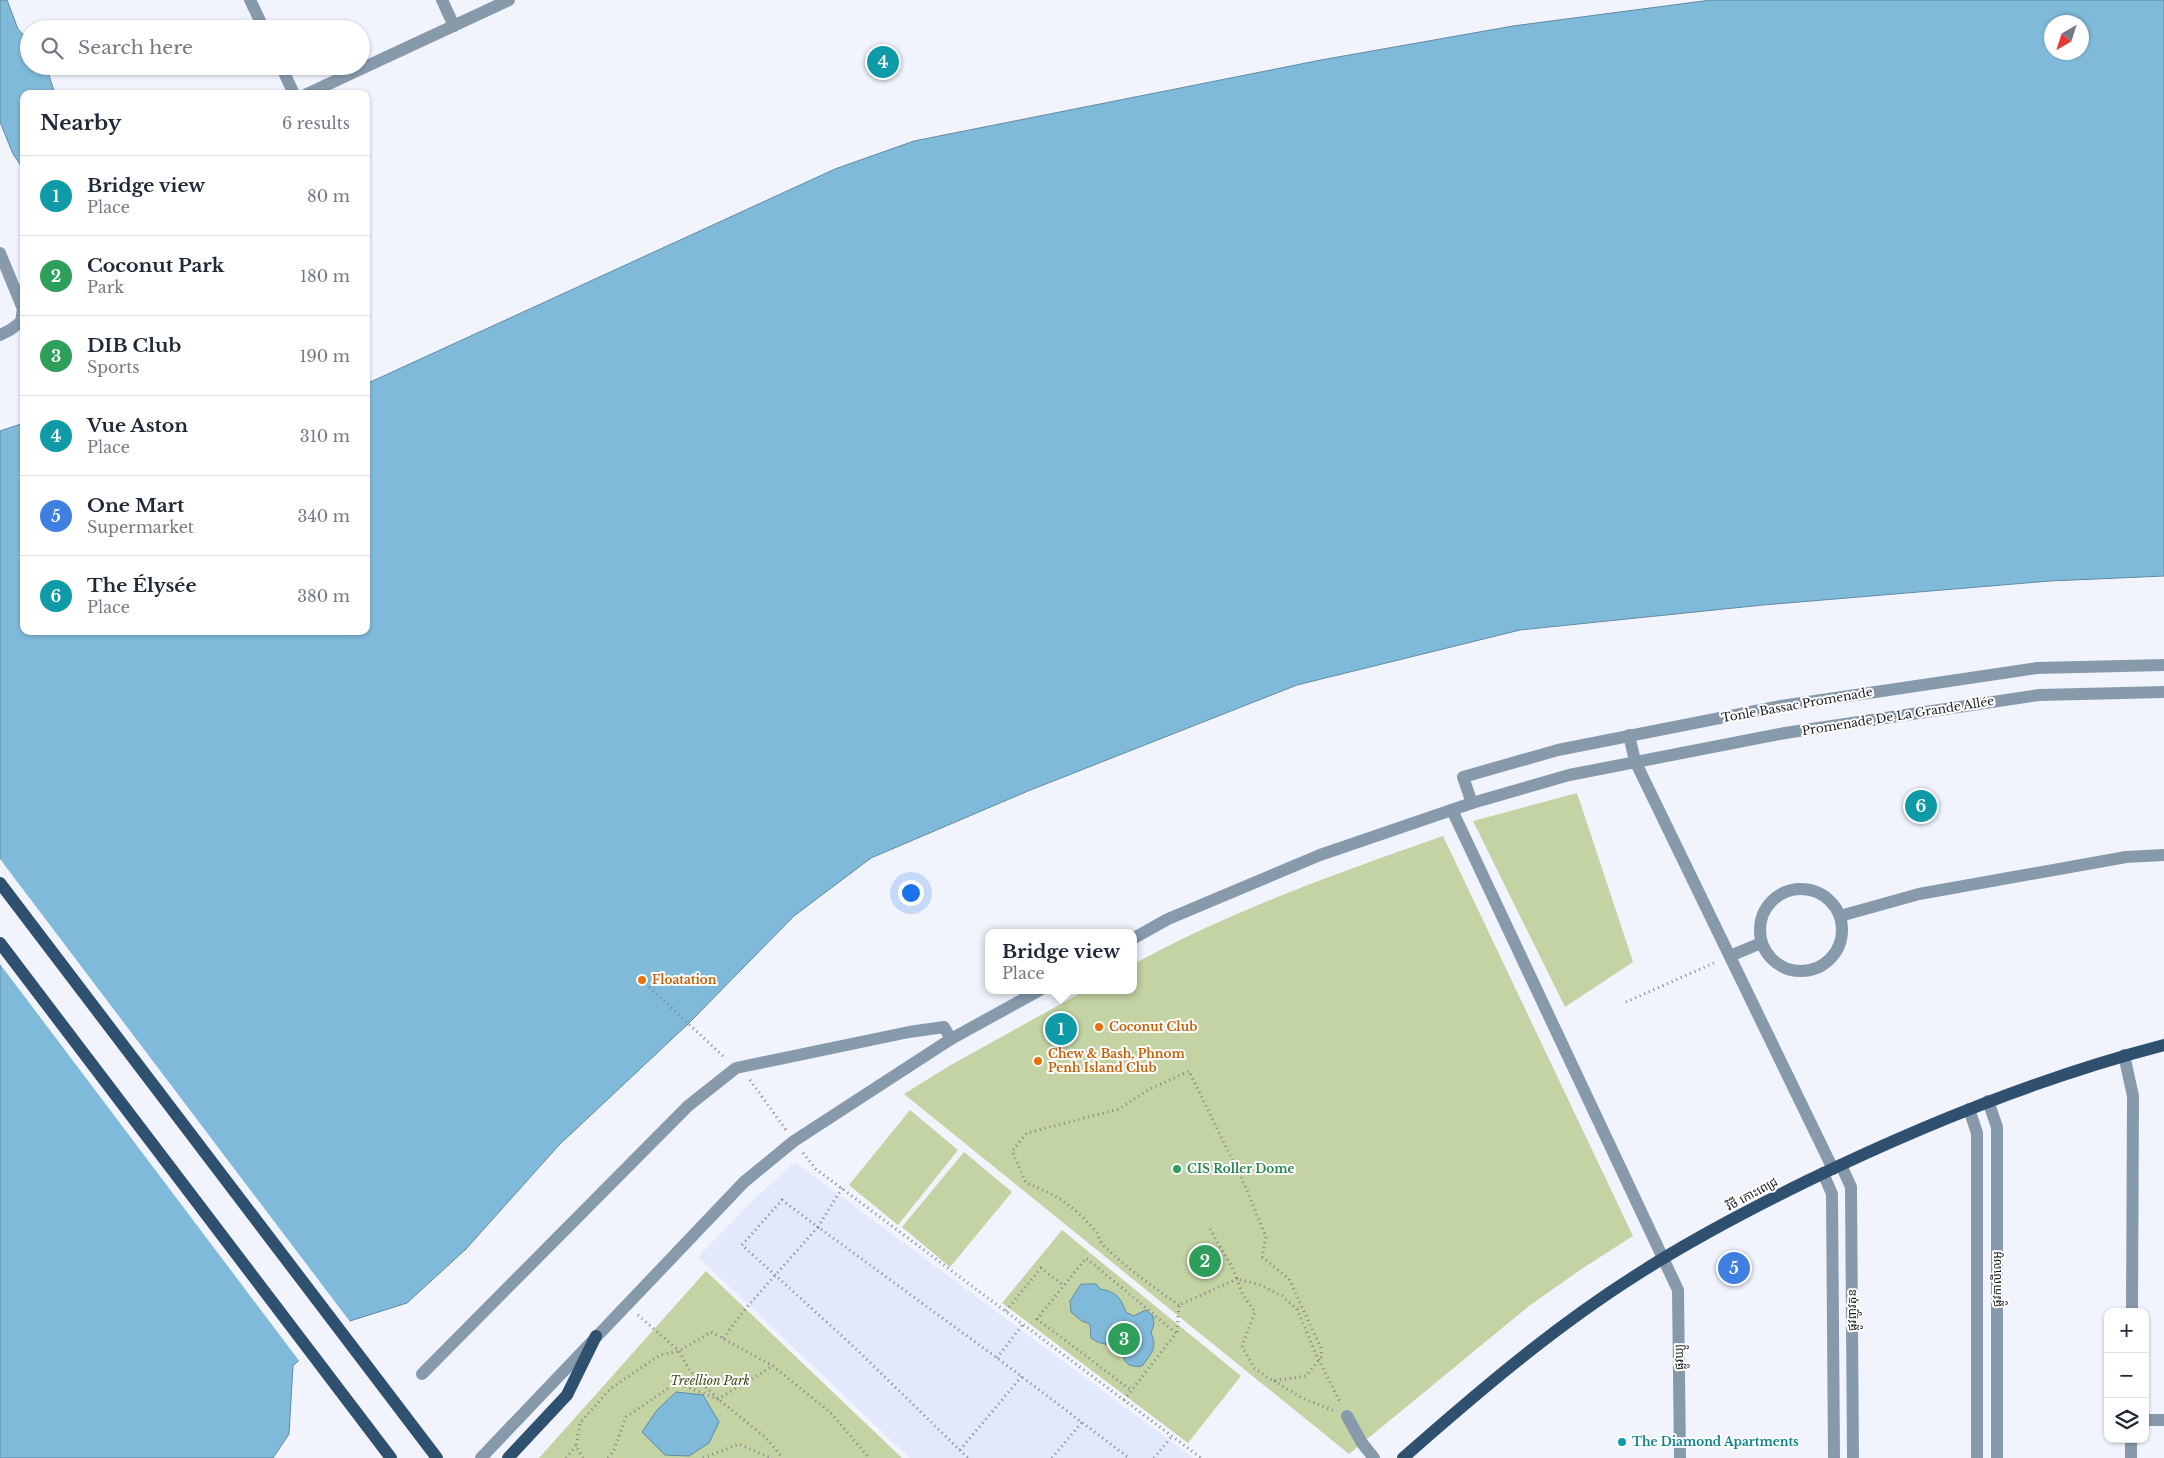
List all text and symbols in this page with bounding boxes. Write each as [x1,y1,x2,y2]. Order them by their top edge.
north arrow [2044,15,2089,60]
search box [20,20,370,75]
icon: search [38,34,66,62]
text: Search here [78,36,193,59]
pin: 4 [867,43,899,81]
text: Nearby [40,110,121,136]
text: 6 results [282,113,350,133]
text: Bridge view [87,174,205,197]
text: 1 [53,186,59,206]
text: 80 m [307,186,350,206]
text: Place [87,197,130,217]
text: Coconut Park [87,254,224,277]
text: 2 [51,266,61,286]
text: 180 m [300,266,350,286]
text: Park [87,277,124,297]
text: DIB Club [87,334,181,357]
text: 3 [51,346,61,366]
text: 190 m [299,346,350,366]
text: Sports [87,357,140,377]
text: Vue Aston [87,414,188,437]
text: 4 [51,426,61,446]
text: 310 m [300,426,350,446]
text: Place [87,437,130,457]
text: One Mart [87,494,184,517]
text: 5 [51,506,61,526]
text: 340 m [298,506,350,526]
text: Supermarket [87,517,194,537]
text: The Élysée [87,574,197,597]
text: 6 [51,586,61,606]
text: 380 m [297,586,350,606]
text: Place [87,597,130,617]
street label: Tonle Bassac Promenade [1720,684,1874,725]
street label: Promenade De La Grande Allée [1801,693,1995,738]
pin: 6 [1905,787,1937,825]
your location [898,880,924,906]
popup [985,929,1137,994]
text: Bridge view [1002,940,1120,963]
text: Place [1002,963,1045,983]
place label: Floatation [652,972,717,987]
marker: Floatation [636,974,648,986]
pin: 1 [1045,1010,1077,1048]
place label: Coconut Club [1109,1019,1197,1034]
marker: Coconut Club [1093,1021,1105,1033]
place label: Chew & Bash, Phnom Penh Island Club [1048,1046,1185,1075]
marker: Chew & Bash, Phnom Penh Island Club [1032,1055,1044,1067]
place label: CIS Roller Dome [1187,1161,1295,1176]
marker: CIS Roller Dome [1171,1163,1183,1175]
street label: វិថី កោះពេជ្រ [1723,1174,1780,1214]
pin: 2 [1189,1242,1221,1280]
pin: 5 [1718,1249,1750,1287]
street label: ផ្លូវកាលីលេអូ [1989,1251,2008,1307]
street label: ផ្លូវញូវតុន [1844,1289,1863,1331]
map controls [2104,1308,2149,1443]
button: + [2104,1308,2149,1353]
pin: 3 [1108,1320,1140,1358]
street label: ផ្លូវឃ្យូ [1671,1344,1690,1370]
button: − [2104,1353,2149,1398]
park label: Treellion Park [670,1373,750,1388]
button: layers [2104,1398,2149,1443]
place label: The Diamond Apartments [1632,1434,1799,1449]
marker: The Diamond Apartments [1616,1436,1628,1448]

